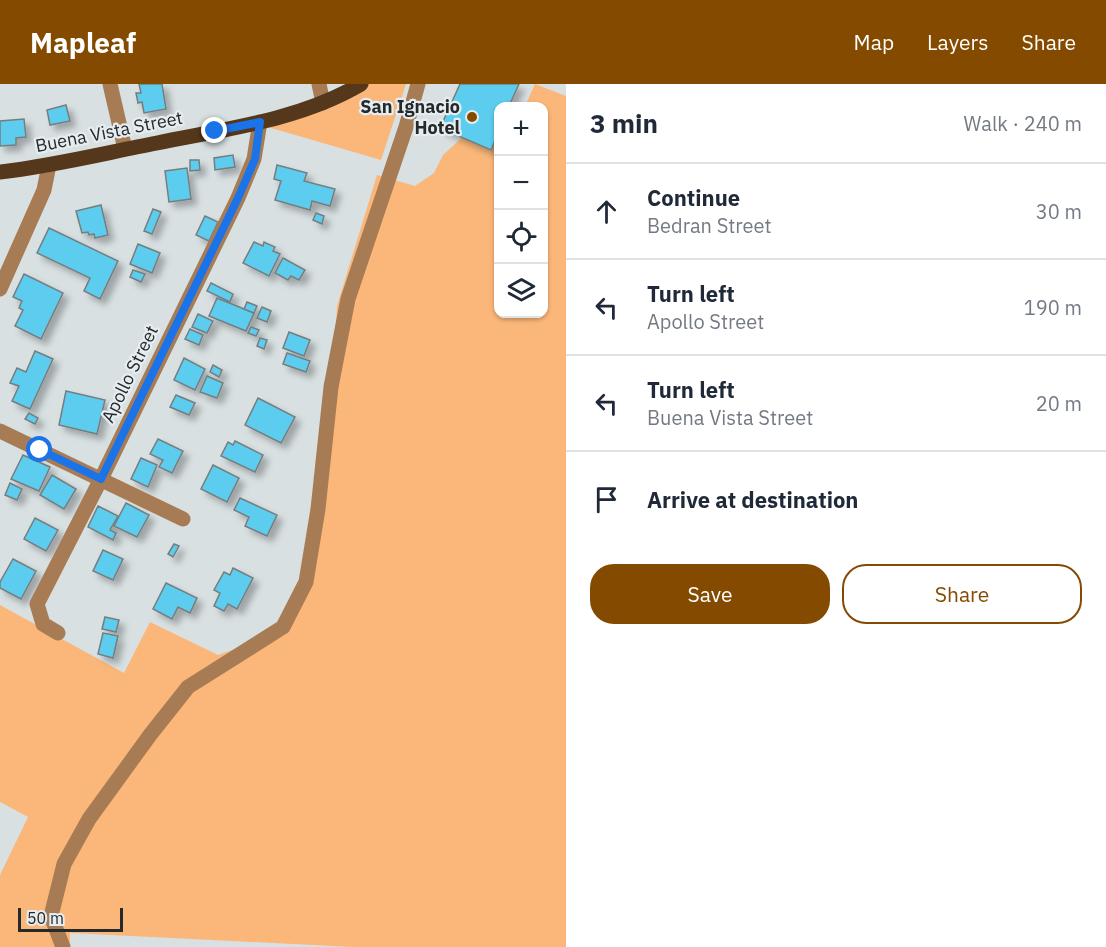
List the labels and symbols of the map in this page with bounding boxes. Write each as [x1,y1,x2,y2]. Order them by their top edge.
place label: San Ignacio Hotel [360,95,461,139]
street label: Buena Vista Street [33,106,185,157]
marker: San Ignacio Hotel [465,110,479,124]
route end [201,117,227,143]
street label: Apollo Street [96,321,163,426]
route start [26,436,52,462]
scale bar [18,905,123,932]

